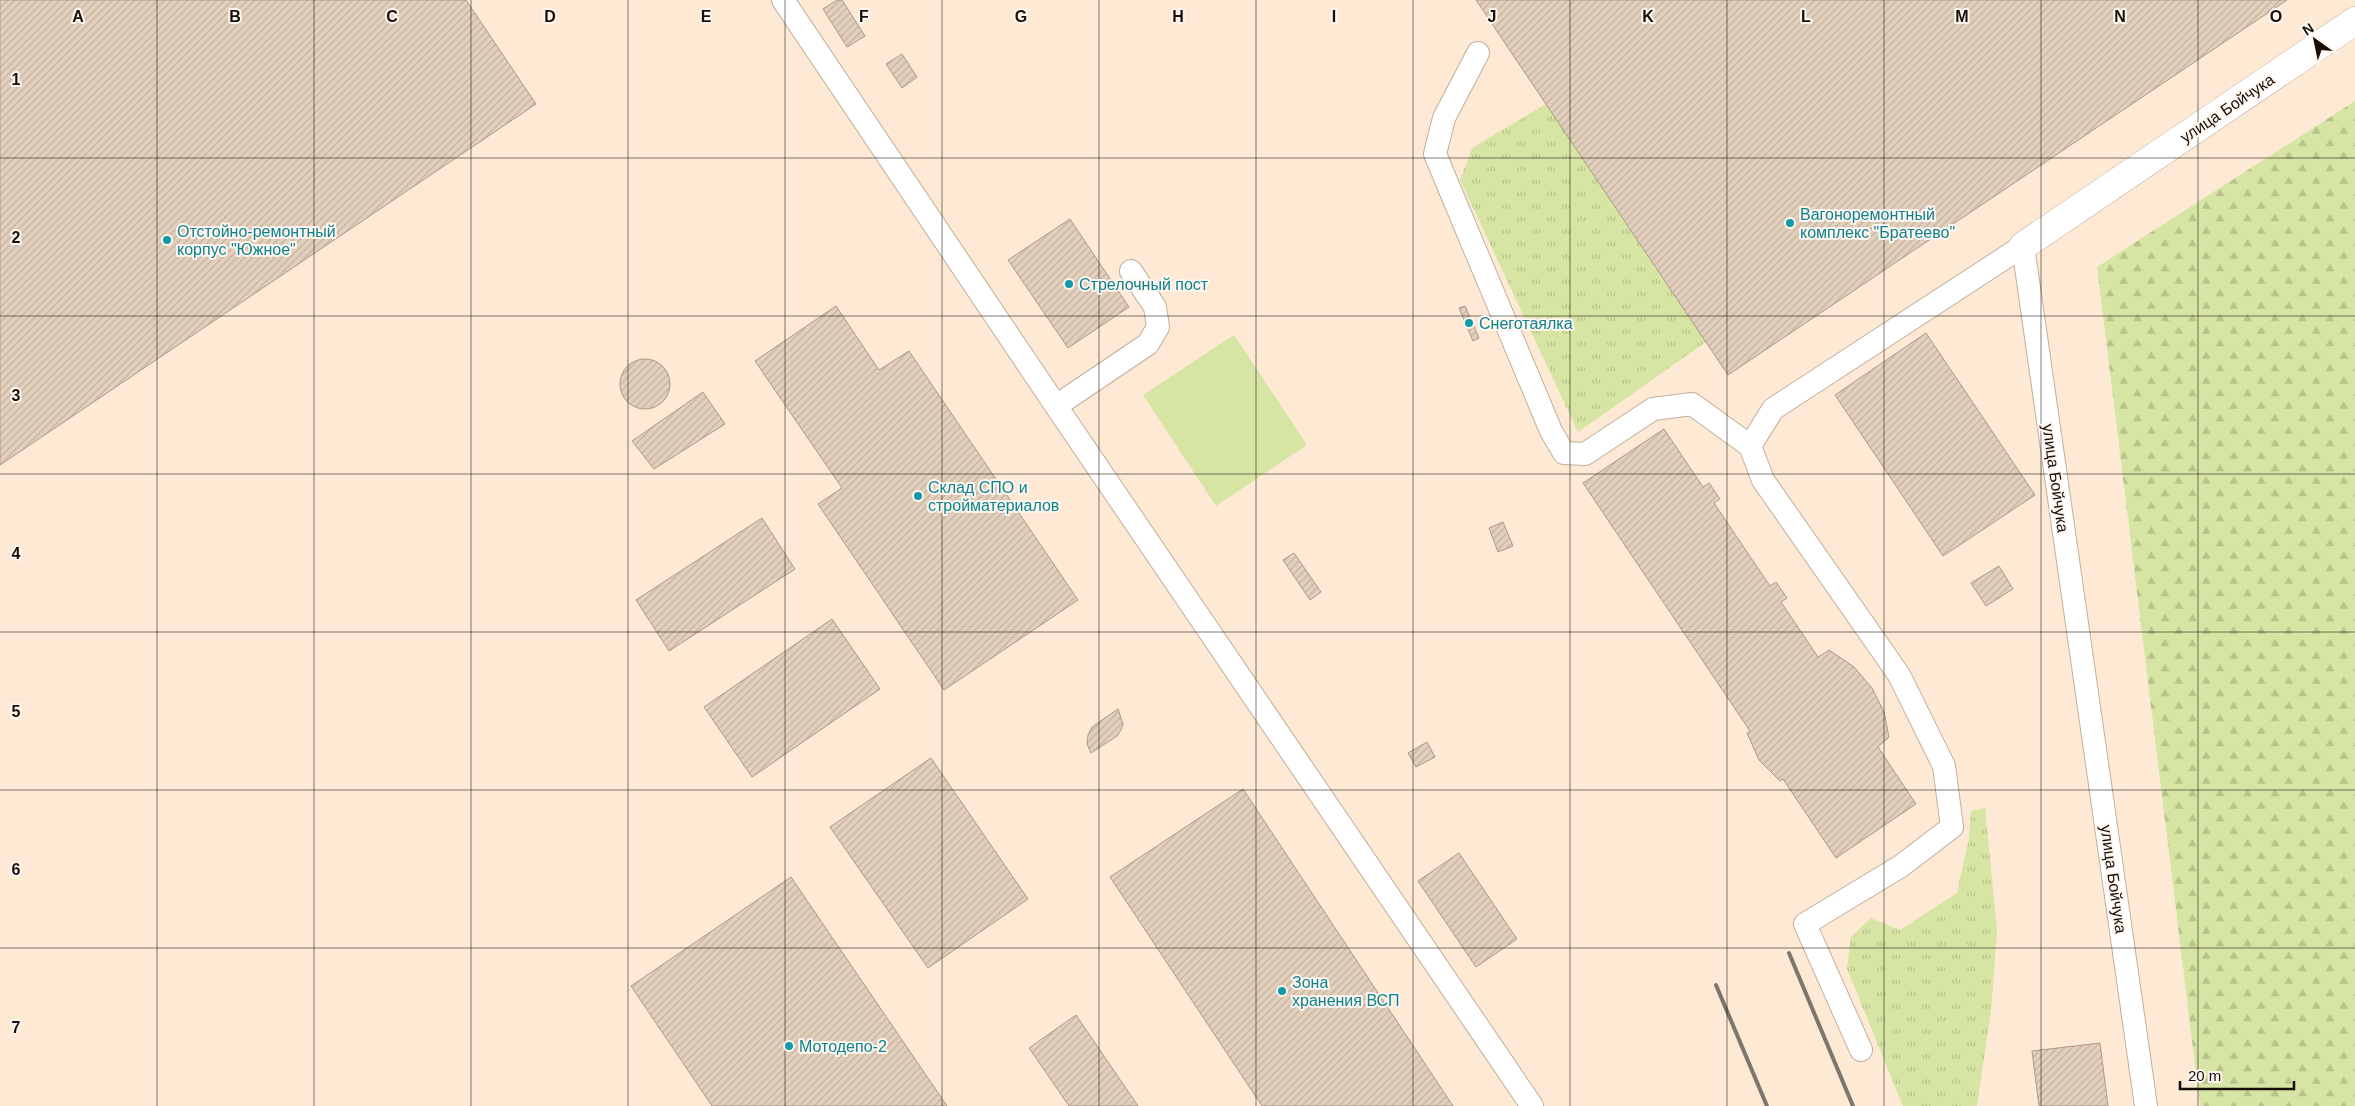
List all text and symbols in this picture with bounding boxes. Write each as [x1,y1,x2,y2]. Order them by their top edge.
text: A [72,8,84,25]
text: B [229,8,241,25]
text: C [386,8,398,25]
text: D [544,8,556,25]
text: E [701,8,712,25]
text: F [859,8,869,25]
text: G [1015,8,1027,25]
text: H [1172,8,1184,25]
text: I [1332,8,1336,25]
text: J [1488,8,1496,25]
text: K [1642,8,1654,25]
text: L [1801,8,1811,25]
text: M [1955,8,1969,25]
text: N [2114,8,2126,25]
text: O [2270,8,2282,25]
north arrow [2290,15,2340,65]
text: N [2299,20,2317,39]
text: 1 [12,71,21,88]
street label: улица Бойчука [2177,71,2277,146]
place label: Вагоноремонтный комплекс "Братеево" [1800,206,1955,241]
marker: Вагоноремонтный комплекс "Братеево" [1784,217,1796,229]
place label: Отстойно-ремонтный корпус "Южное" [177,223,336,258]
text: 2 [12,229,21,246]
marker: Отстойно-ремонтный корпус "Южное" [161,234,173,246]
place label: Стрелочный пост [1079,276,1209,293]
marker: Стрелочный пост [1063,278,1075,290]
place label: Снеготаялка [1479,315,1573,332]
marker: Снеготаялка [1463,317,1475,329]
text: 3 [12,387,21,404]
street label: улица Бойчука [2039,423,2072,533]
place label: Склад СПО и стройматериалов [928,479,1059,514]
marker: Склад СПО и стройматериалов [912,490,924,502]
text: 4 [12,545,21,562]
text: 5 [12,703,21,720]
street label: улица Бойчука [2097,824,2130,934]
text: 6 [12,861,21,878]
place label: Зона хранения ВСП [1292,974,1400,1009]
marker: Зона хранения ВСП [1276,985,1288,997]
text: 7 [12,1019,21,1036]
place label: Мотодепо-2 [799,1038,887,1055]
marker: Мотодепо-2 [783,1040,795,1052]
scale bar [2180,1058,2294,1090]
text: 20 m [2188,1067,2221,1084]

